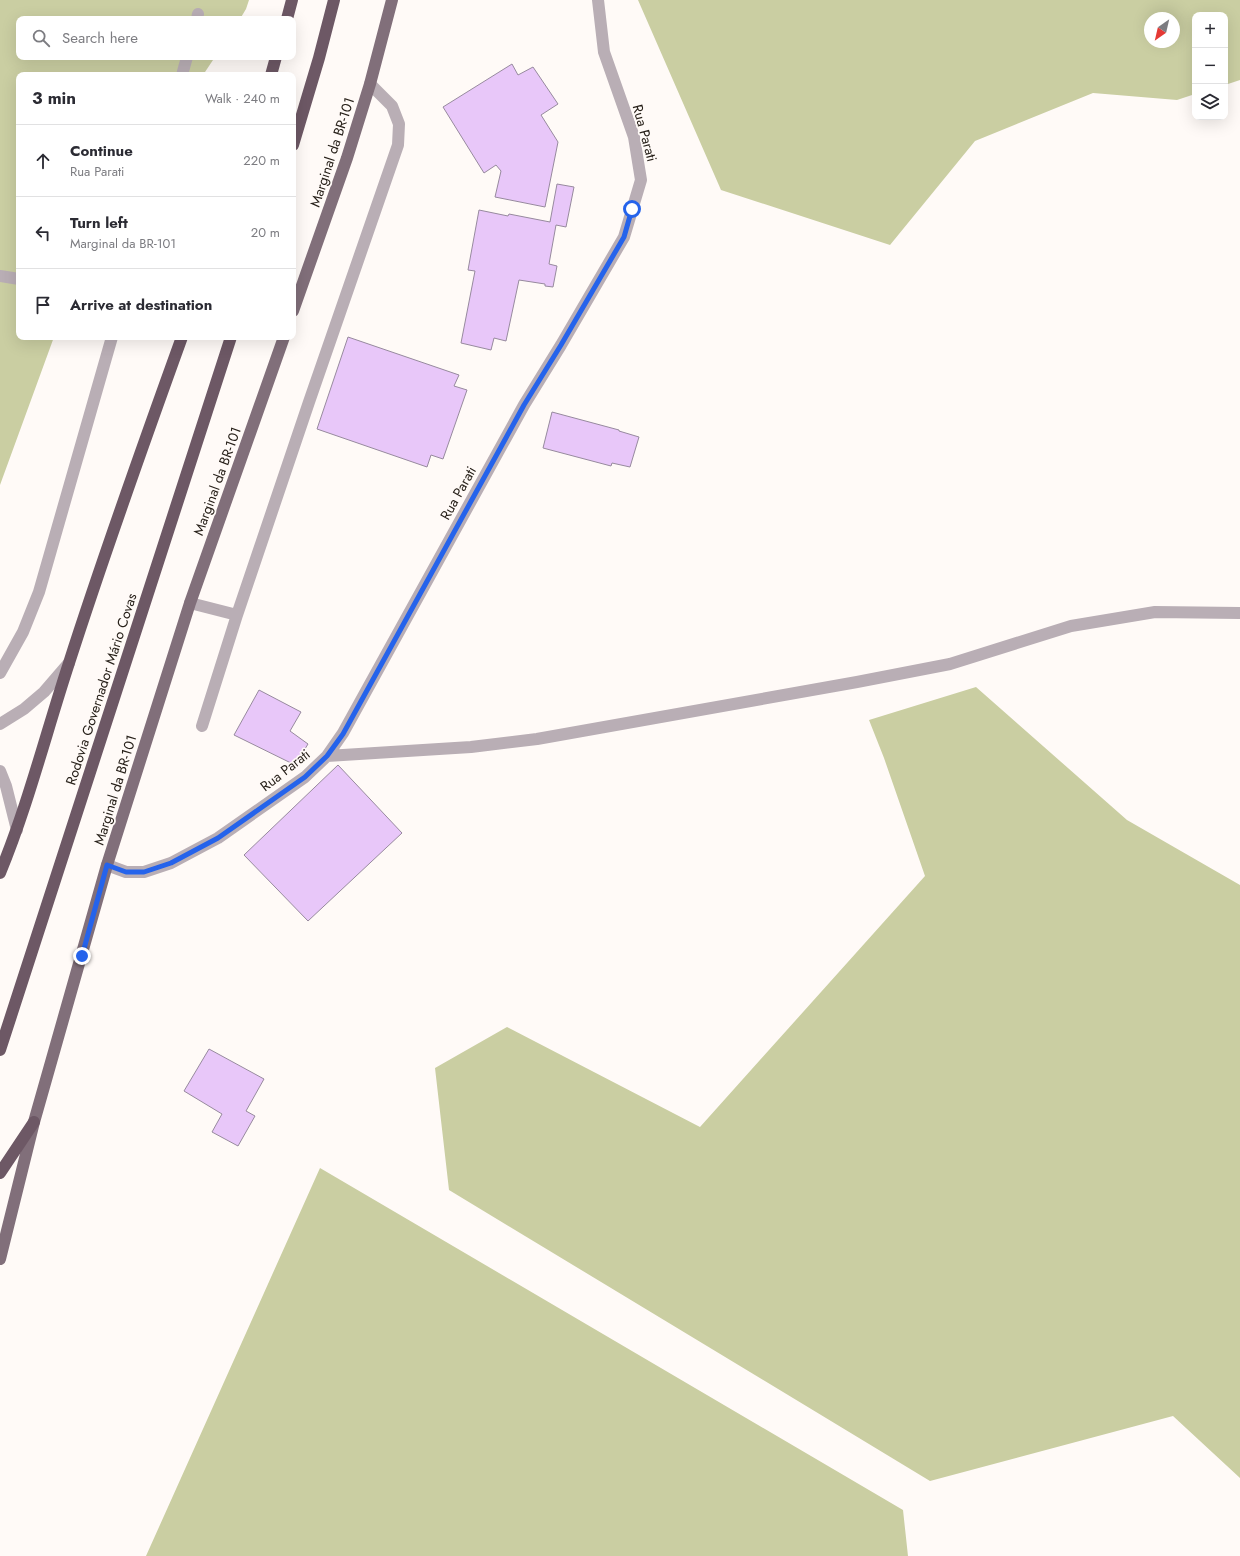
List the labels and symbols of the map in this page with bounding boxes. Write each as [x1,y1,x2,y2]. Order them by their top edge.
north arrow [1144,12,1180,48]
street label: Marginal da BR-101 [305,95,359,209]
street label: Rua Parati [628,102,662,164]
route start [623,200,641,218]
street label: Marginal da BR-101 [188,424,246,538]
street label: Rua Parati [435,463,481,523]
street label: Rodovia Governador Mário Covas [60,590,142,787]
street label: Marginal da BR-101 [89,732,141,848]
street label: Rua Parati [256,744,314,796]
route end [73,947,91,965]

